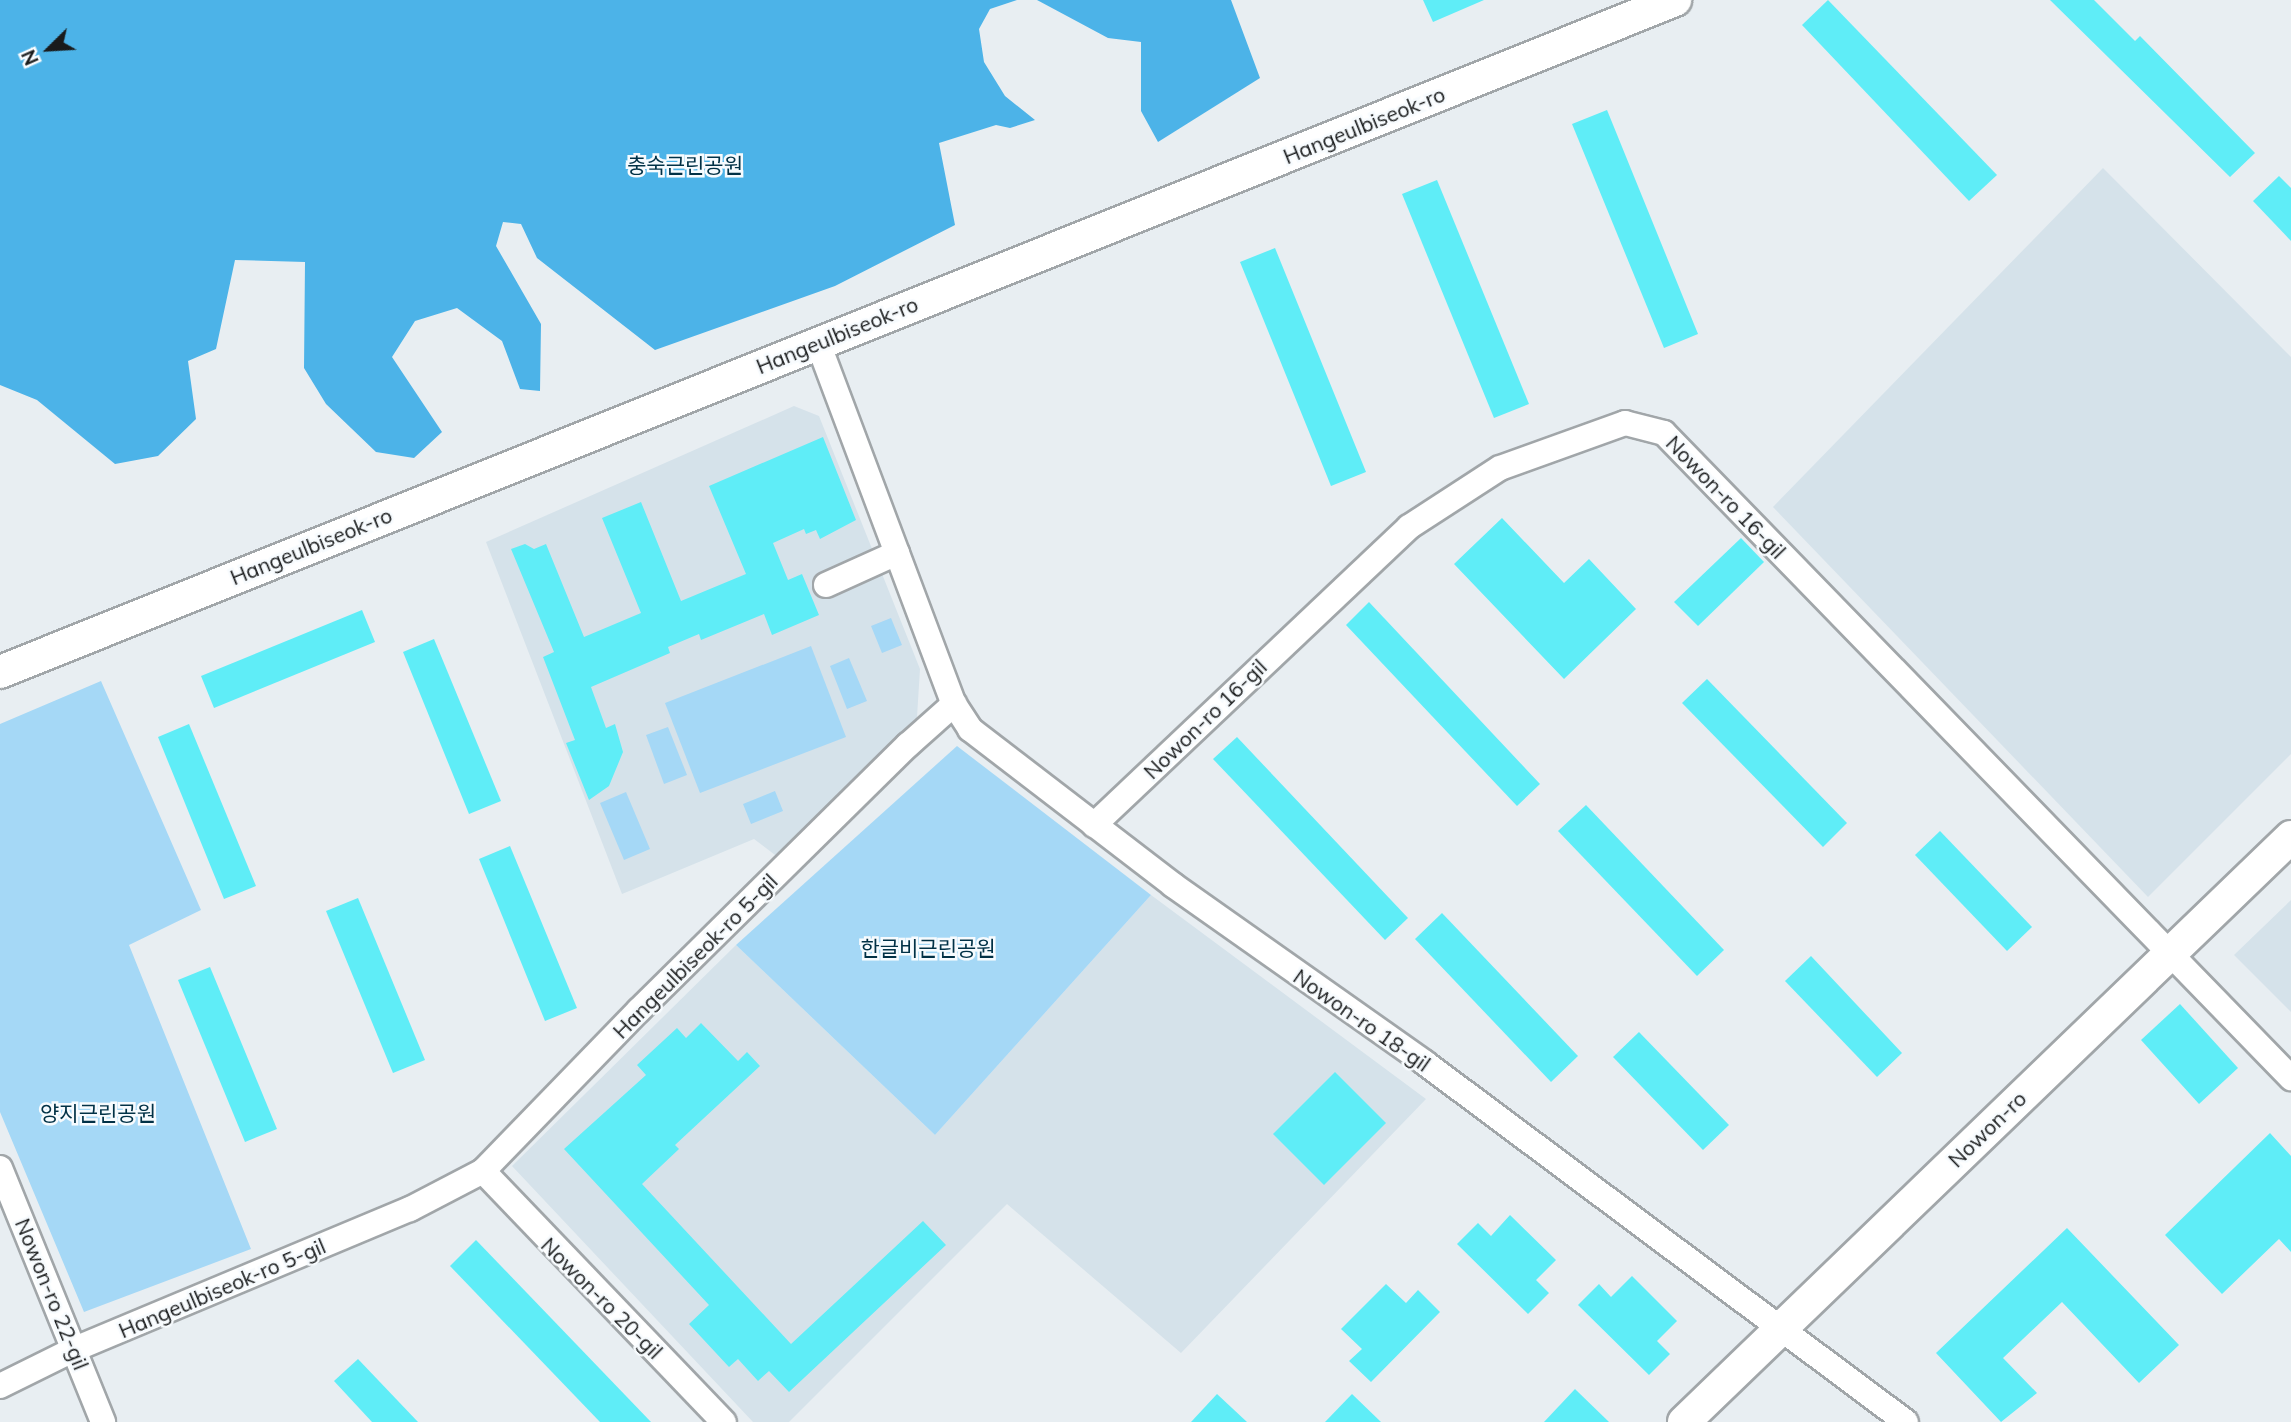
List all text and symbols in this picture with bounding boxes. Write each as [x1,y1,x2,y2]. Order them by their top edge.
north arrow [14,14,84,84]
text: N [16,46,44,69]
street label: Hangeulbiseok-ro [1279,81,1449,169]
park label: 충숙근린공원 [627,152,743,178]
street label: Hangeulbiseok-ro [752,291,922,379]
street label: Nowon-ro 16-gil [1661,430,1791,564]
street label: Hangeulbiseok-ro [226,502,396,590]
street label: Nowon-ro 16-gil [1138,654,1272,784]
street label: Hangeulbiseok-ro 5-gil [607,868,783,1044]
park label: 한글비근린공원 [860,935,996,961]
street label: Nowon-ro 18-gil [1289,963,1435,1077]
street label: Nowon-ro [1943,1086,2031,1172]
park label: 양지근린공원 [40,1100,156,1126]
street label: Nowon-ro 22-gil [10,1215,94,1373]
street label: Nowon-ro 20-gil [536,1232,668,1364]
street label: Hangeulbiseok-ro 5-gil [115,1233,329,1343]

